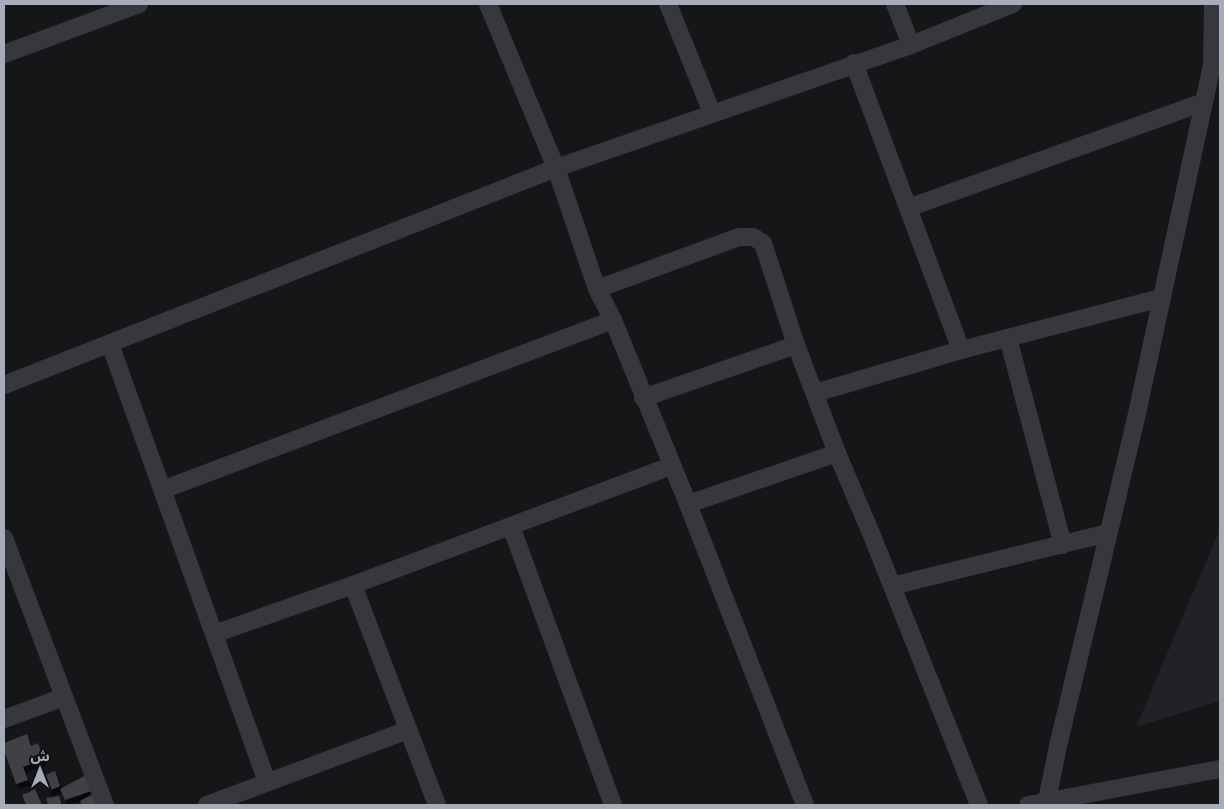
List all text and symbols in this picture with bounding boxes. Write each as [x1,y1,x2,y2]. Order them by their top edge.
north arrow [15,744,65,794]
text: ش [30,749,50,766]

